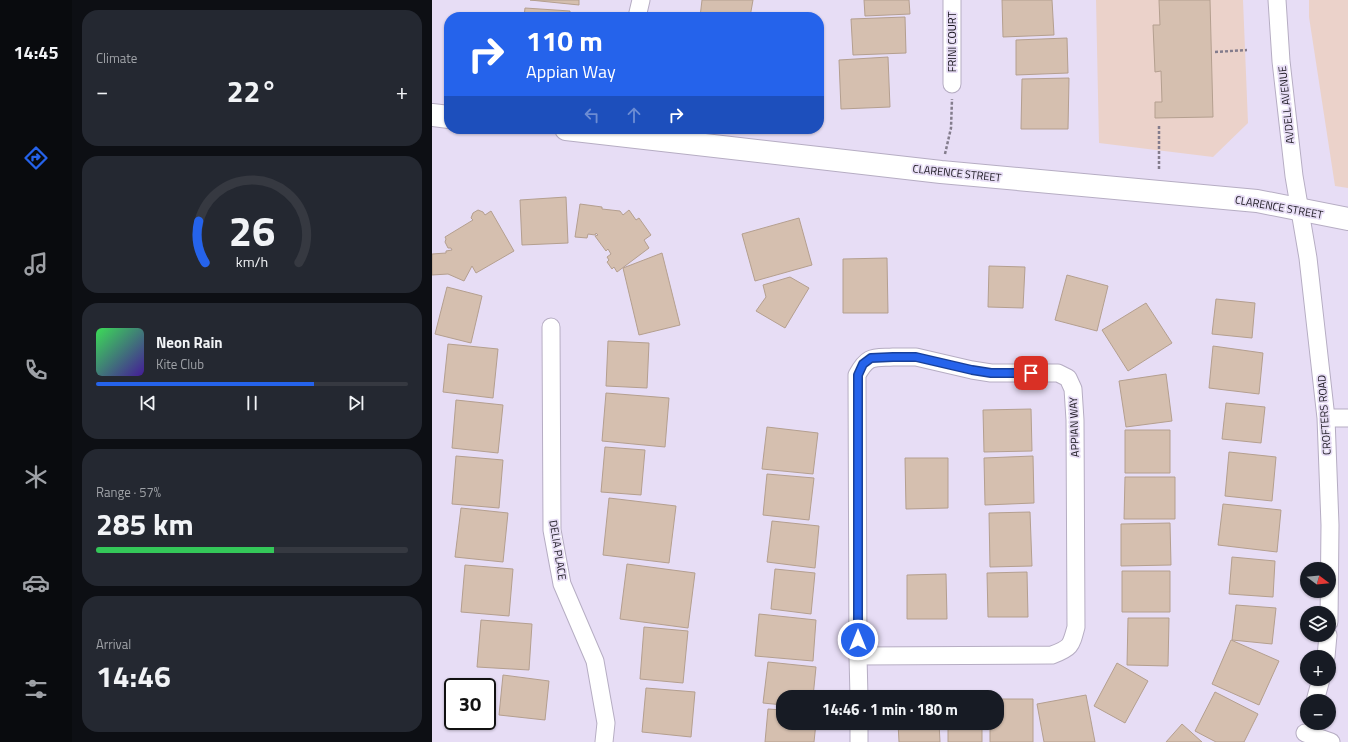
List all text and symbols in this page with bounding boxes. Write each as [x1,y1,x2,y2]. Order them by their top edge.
street label: FRINI COURT [944,12,960,72]
text: 110 m [526,19,603,62]
icon: right [460,28,512,80]
text: 14:45 [14,39,58,66]
text: Climate [96,48,137,68]
text: Appian Way [526,58,616,85]
street label: AVDELL AVENUE [1274,65,1298,145]
text: 22° [227,68,277,114]
text: − [96,74,108,108]
text: + [396,74,408,108]
icon: left [581,104,603,126]
icon: ahead [623,104,645,126]
icon: right [665,104,687,126]
icon: directions [22,144,50,172]
street label: CLARENCE STREET [912,160,1002,186]
street label: CLARENCE STREET [1234,191,1324,223]
text: 26 [229,198,275,261]
icon: music [22,250,50,278]
text: km/h [236,250,268,272]
text: Neon Rain [156,331,223,354]
text: Kite Club [156,354,204,374]
icon: phone [22,356,50,384]
pin [1014,356,1048,390]
icon: arrive [1020,362,1042,384]
street label: CROFTERS ROAD [1313,374,1335,456]
icon: previous [137,392,159,414]
icon: pause [241,392,263,414]
icon: next [345,392,367,414]
street label: APPIAN WAY [1065,397,1083,457]
icon: climate [22,463,50,491]
text: Range · 57% [96,482,161,502]
text: 285 km [96,501,194,547]
street label: DELIA PLACE [545,519,571,581]
north arrow [1300,562,1336,598]
map controls [1300,562,1336,730]
icon: car [22,569,50,597]
button: layers [1300,606,1336,642]
position arrow [837,619,879,661]
text: Arrival [96,634,131,654]
button: + [1300,650,1336,686]
text: 14:46 [96,653,171,699]
icon: filters [22,675,50,703]
speed limit sign: 30 [444,678,496,730]
button: − [1300,694,1336,730]
text: 14:46 · 1 min · 180 m [822,698,958,721]

